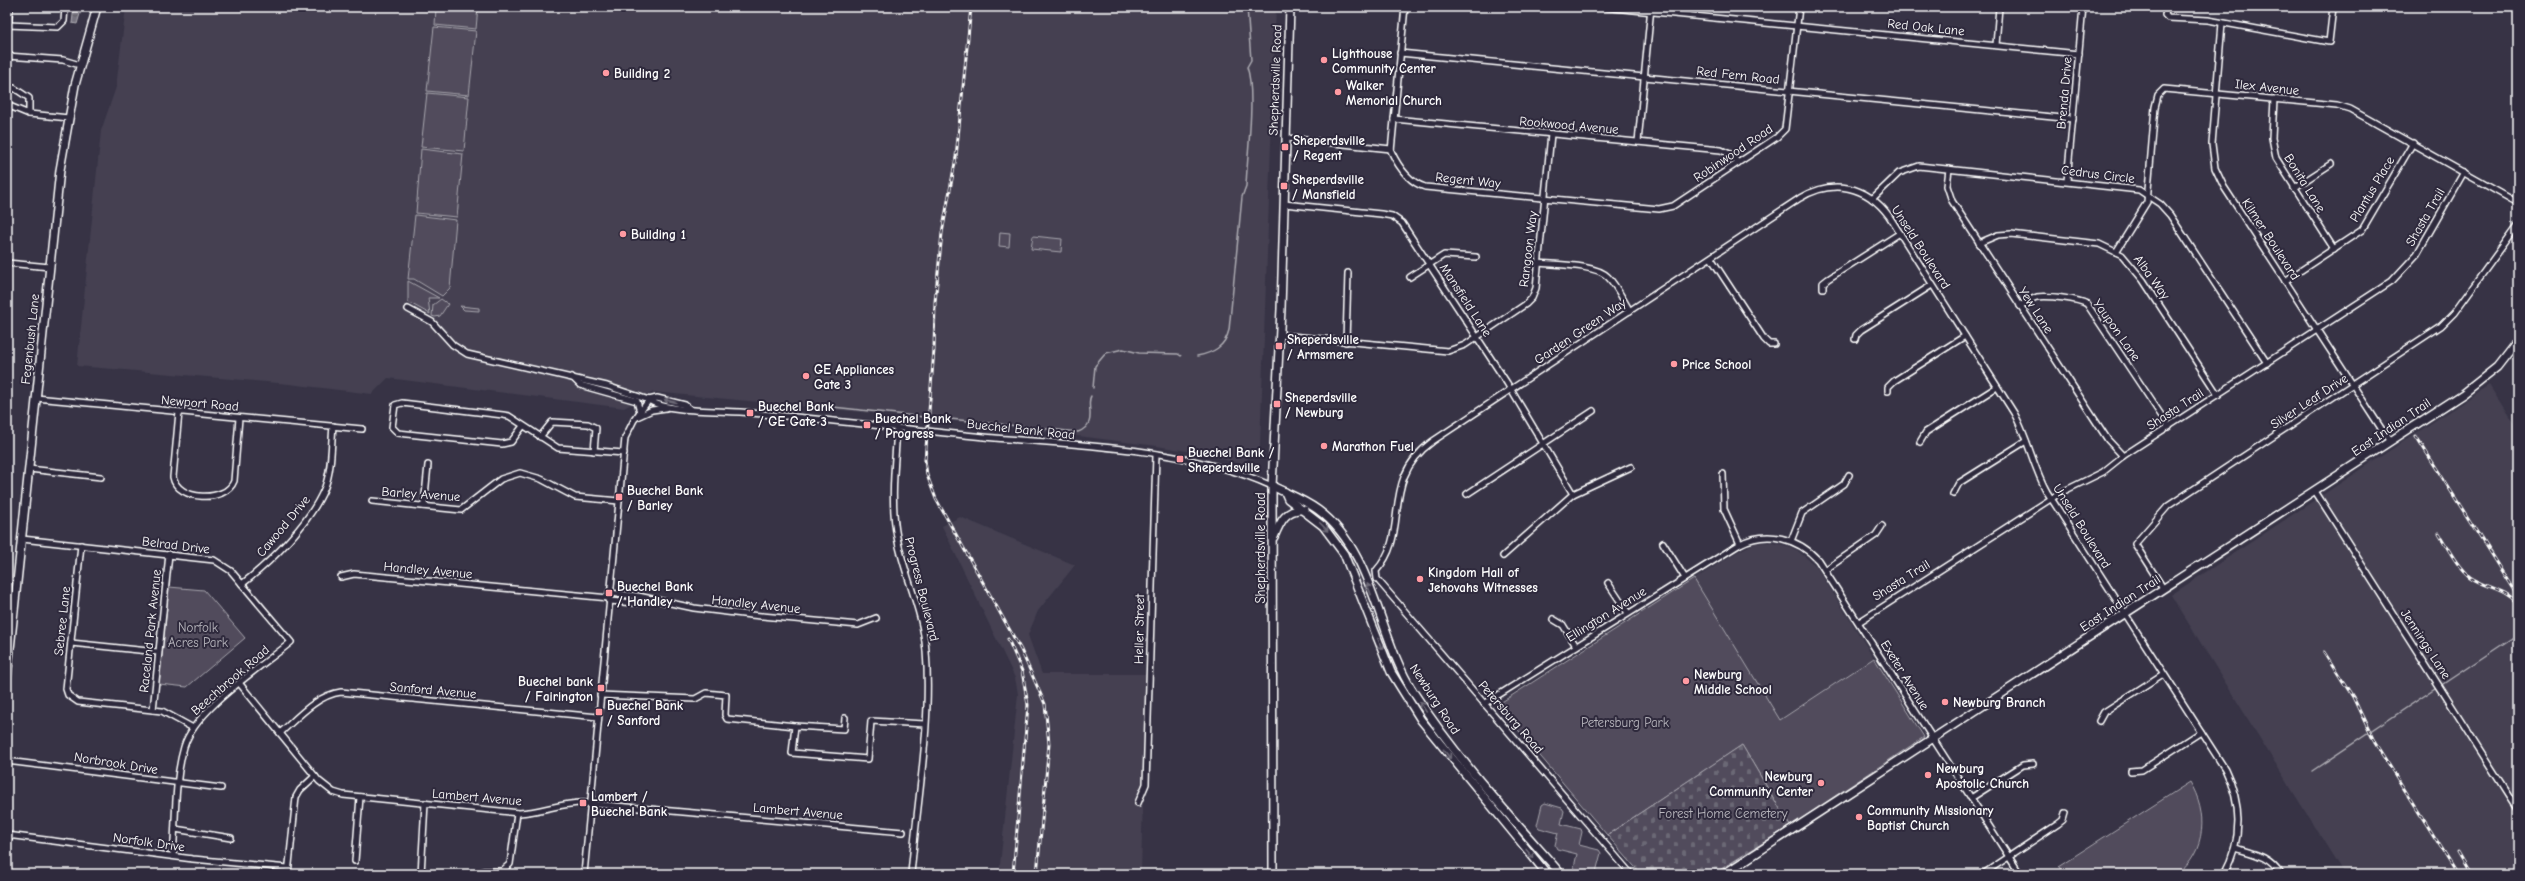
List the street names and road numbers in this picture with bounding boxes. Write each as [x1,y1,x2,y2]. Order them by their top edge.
street label: Red Oak Lane [1887,15,1966,39]
street label: Shepherdsville Road [1266,24,1284,136]
street label: Brenda Drive [2053,56,2075,130]
street label: Red Fern Road [1696,63,1780,87]
street label: Ilex Avenue [2234,76,2300,98]
street label: Rookwood Avenue [1519,113,1620,137]
street label: Robinwood Road [1691,121,1775,185]
street label: Bonita Lane [2281,151,2329,215]
street label: Plantus Place [2347,153,2398,224]
street label: Cedrus Circle [2060,162,2136,186]
street label: Regent Way [1435,169,1502,191]
street label: Shasta Trail [2402,185,2448,249]
street label: Kilmer Boulevard [2239,195,2303,283]
street label: Unseld Boulevard [1888,202,1954,292]
street label: Rangoon Way [1516,210,1540,288]
street label: Alba Way [2131,252,2173,302]
street label: Mansfield Lane [1437,261,1495,340]
street label: Yew Lane [2015,284,2057,336]
street label: Fegenbush Lane [18,293,42,385]
street label: Garden Green Way [1531,295,1629,367]
street label: Yaupon Lane [2090,296,2144,364]
street label: Silver Leaf Drive [2267,370,2351,432]
street label: Shasta Trail [2144,385,2206,433]
street label: Newport Road [161,392,239,414]
street label: East Indian Trail [2348,395,2434,459]
street label: Buechel Bank Road [966,416,1076,442]
street label: Unseld Boulevard [2050,481,2114,571]
street label: Barley Avenue [381,484,461,504]
street label: Cawood Drive [253,492,313,560]
street label: Shepherdsville Road [1253,492,1268,604]
street label: Belrad Drive [141,533,211,557]
street label: Progress Boulevard [902,535,942,643]
street label: Shasta Trail [1870,556,1932,604]
street label: Handley Avenue [383,559,474,581]
street label: Raceland Park Avenue [136,568,164,693]
street label: East Indian Trail [2077,571,2163,635]
street label: Ellington Avenue [1563,583,1649,645]
street label: Sebree Lane [51,585,73,656]
street label: Handley Avenue [711,592,802,616]
street label: Heller Street [1131,593,1147,664]
street label: Jennings Lane [2398,606,2454,682]
street label: Exeter Avenue [1878,637,1933,713]
street label: Beechbrook Road [188,642,272,718]
street label: Newburg Road [1407,661,1463,737]
street label: Petersburg Road [1475,678,1547,756]
street label: Sanford Avenue [389,679,477,701]
street label: Norbrook Drive [73,749,160,777]
street label: Lambert Avenue [432,786,523,808]
street label: Lambert Avenue [753,800,844,822]
street label: Norfolk Drive [112,830,186,855]

